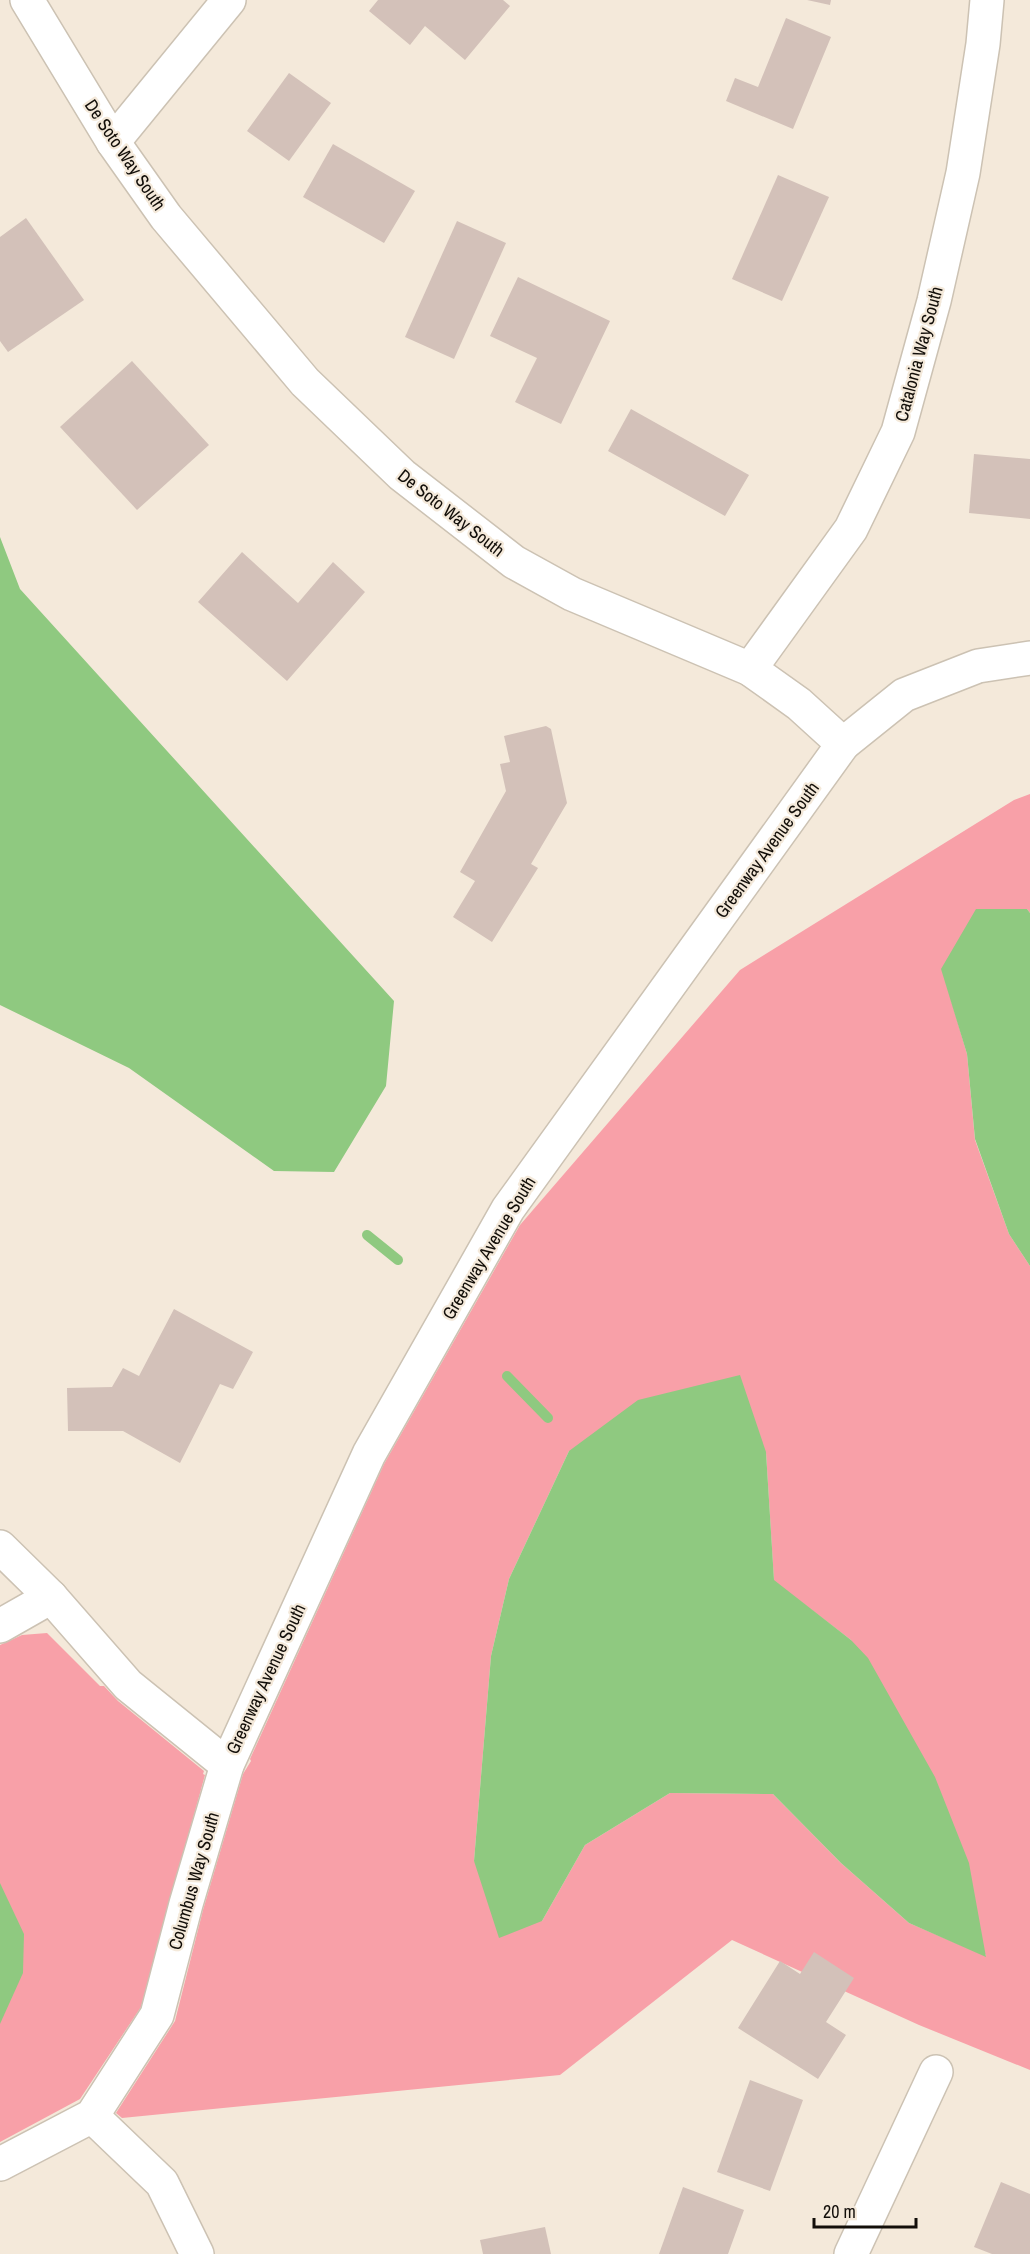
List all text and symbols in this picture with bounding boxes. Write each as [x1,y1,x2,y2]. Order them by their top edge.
street label: De Soto Way South [79,94,172,215]
street label: Catalonia Way South [888,284,949,424]
street label: De Soto Way South [393,463,510,562]
street label: Greenway Avenue South [709,776,825,923]
street label: Greenway Avenue South [436,1171,541,1324]
street label: Greenway Avenue South [220,1600,311,1758]
street label: Columbus Way South [162,1809,225,1953]
scale bar [814,2191,916,2229]
text: 20 m [823,2199,856,2224]

